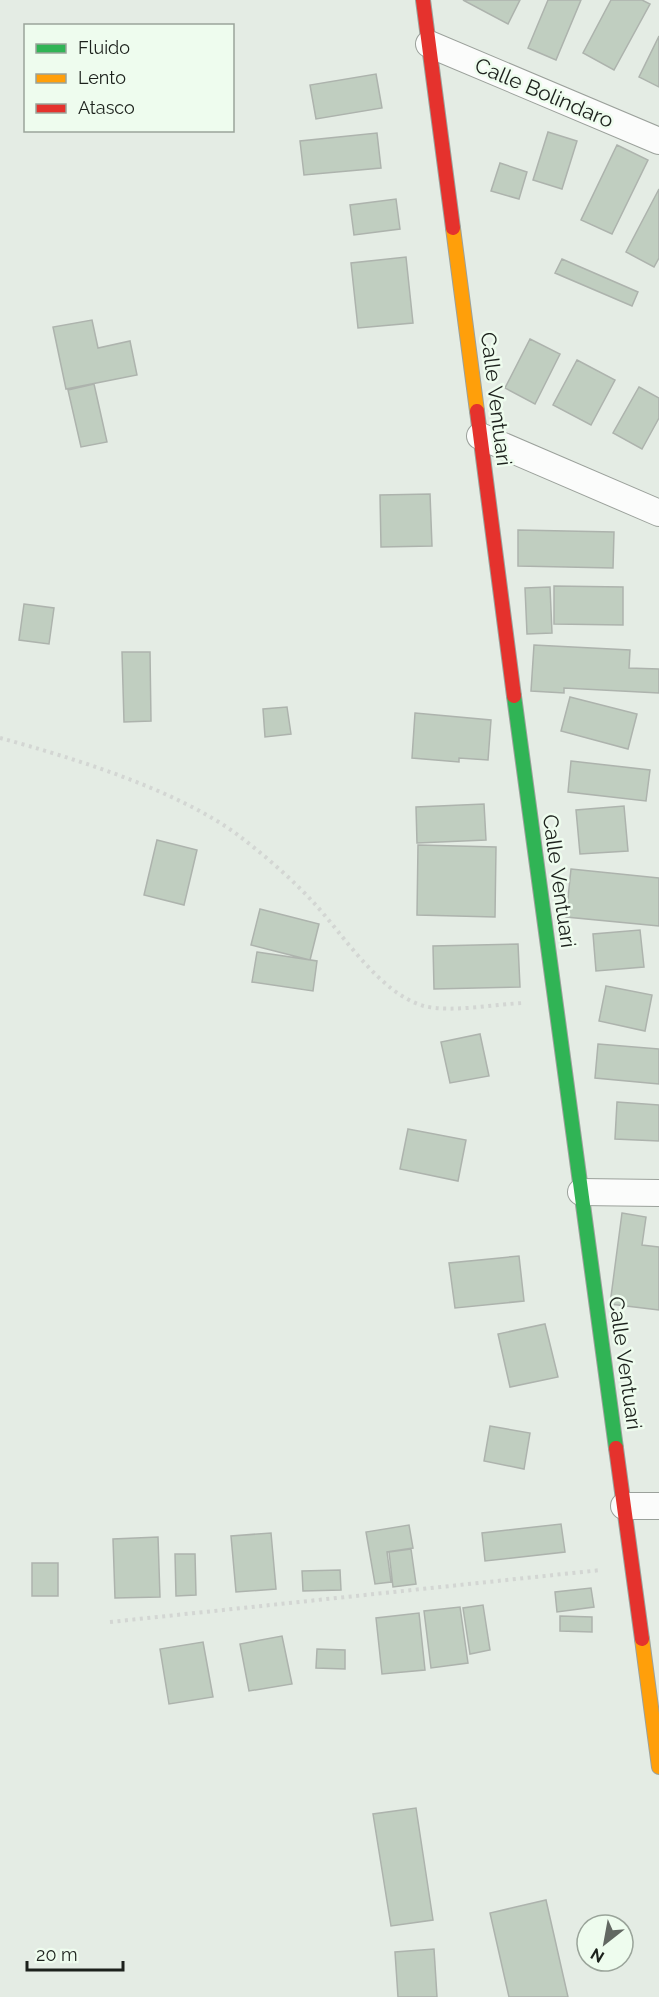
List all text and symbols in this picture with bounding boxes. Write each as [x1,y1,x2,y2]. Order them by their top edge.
legend [24,24,234,132]
text: Fluido [78,37,130,58]
street label: Calle Bolindaro [471,52,617,133]
text: Lento [78,67,126,88]
text: Atasco [78,97,135,118]
street label: Calle Ventuari [476,331,517,467]
street label: Calle Ventuari [538,813,581,949]
street label: Calle Ventuari [604,1295,647,1431]
north arrow [575,1913,635,1973]
scale bar [27,1934,123,1972]
text: 20 m [36,1944,78,1965]
text: N [587,1944,608,1967]

